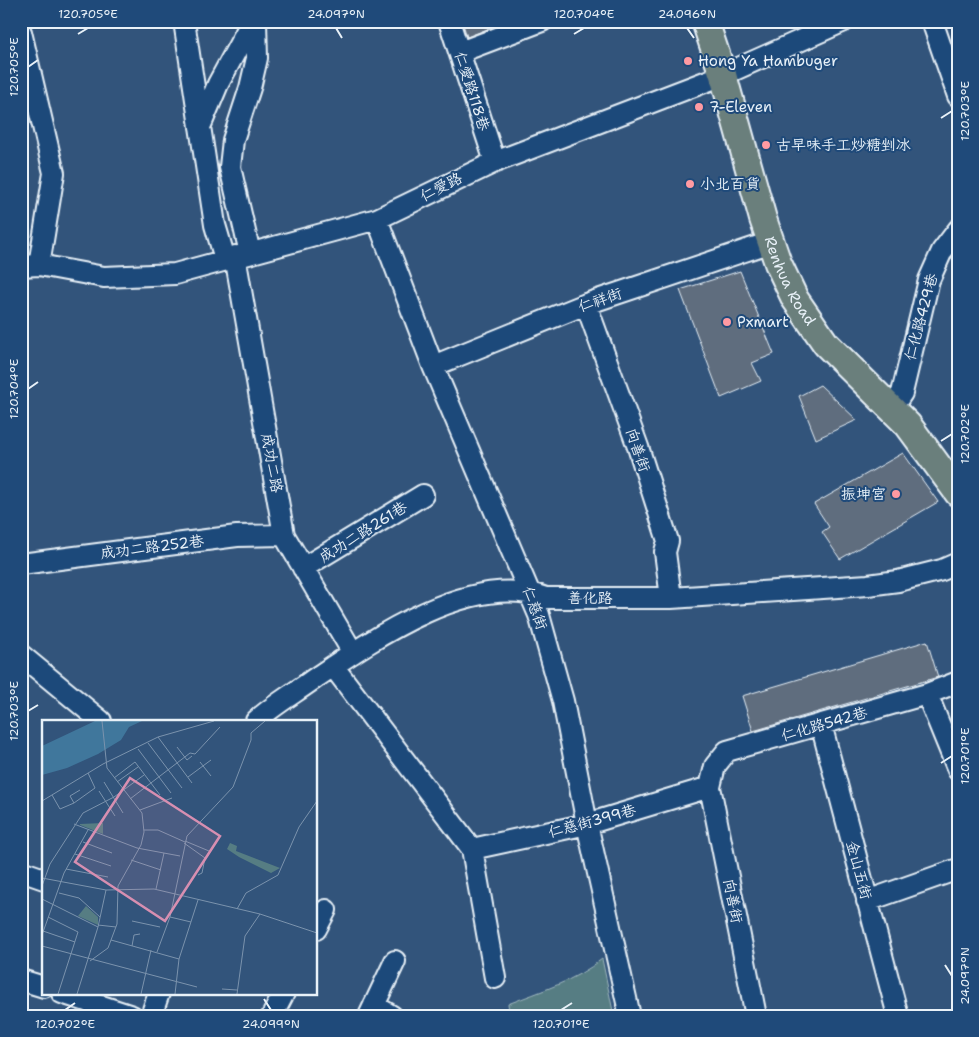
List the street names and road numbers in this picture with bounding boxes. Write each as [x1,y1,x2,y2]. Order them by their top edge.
street label: 仁愛路118巷 [450,49,494,133]
street label: 仁愛路 [416,168,466,206]
street label: Renhua Road [760,234,821,330]
street label: 仁化路429巷 [900,271,942,363]
street label: 仁祥街 [575,283,625,317]
street label: 向善街 [621,425,655,475]
street label: 成功二路 [257,432,287,494]
street label: 成功二路261巷 [315,497,411,567]
street label: 成功二路252巷 [99,531,205,563]
street label: 仁慈街 [518,583,552,633]
street label: 善化路 [567,588,613,608]
street label: 仁化路542巷 [779,702,869,746]
street label: 仁慈街399巷 [546,800,638,842]
street label: 金山五街 [842,838,876,902]
street label: 向善街 [719,877,747,925]

